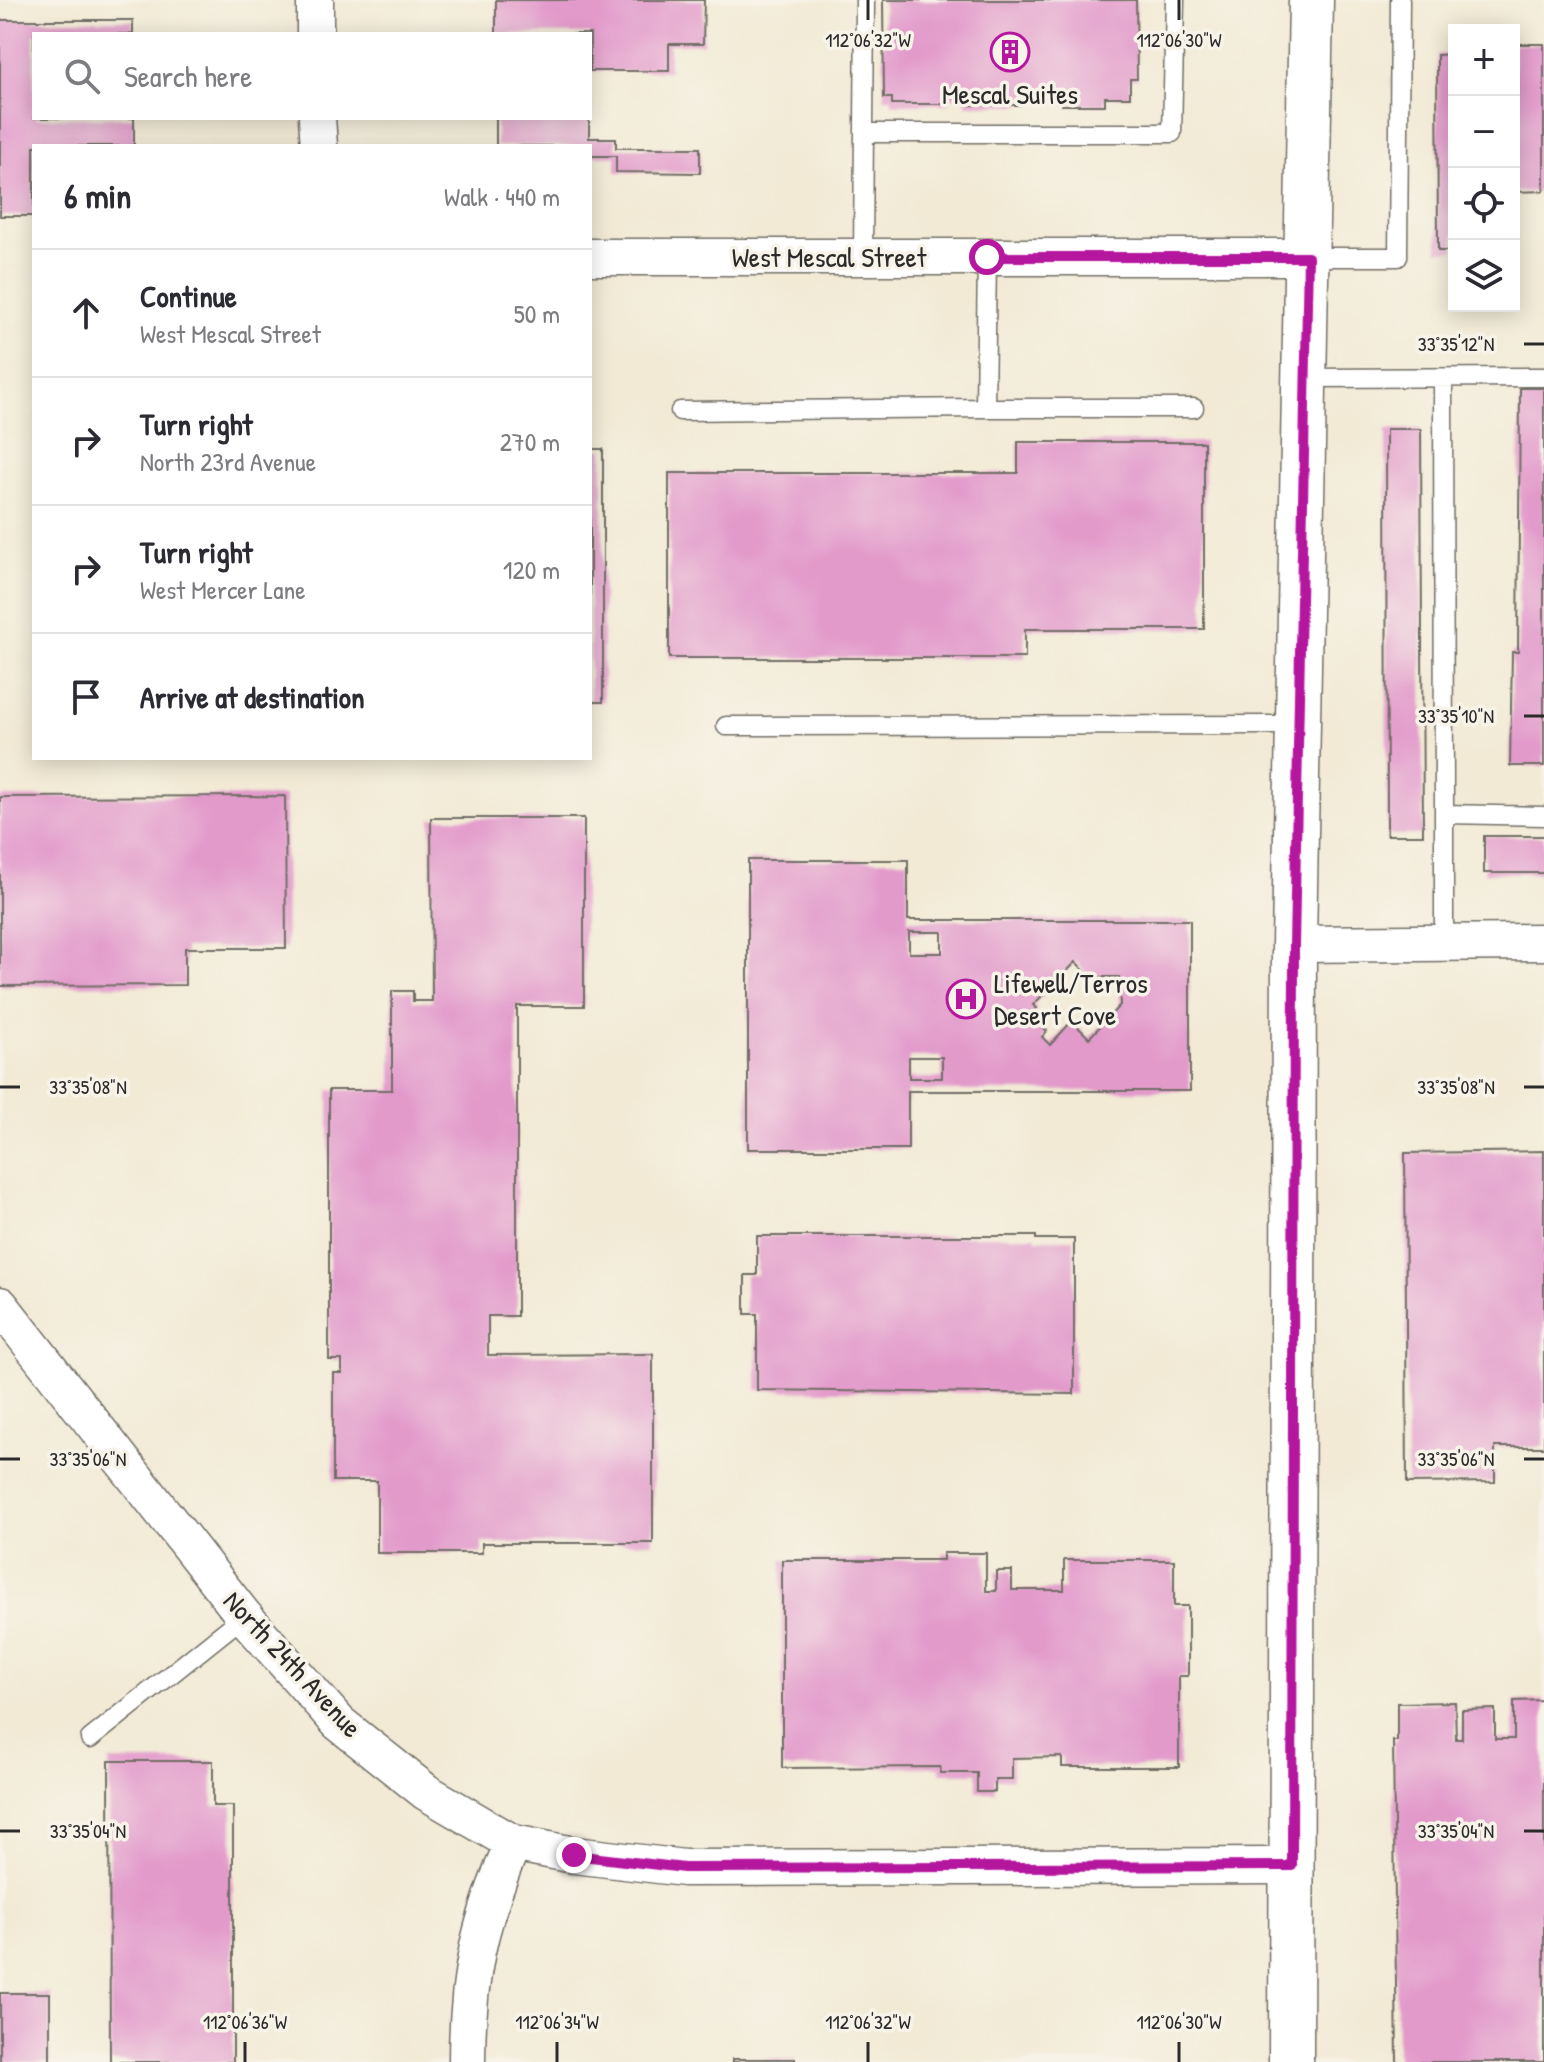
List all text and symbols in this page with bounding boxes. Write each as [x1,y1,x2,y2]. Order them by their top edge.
map controls [1448,24,1520,312]
button: + [1448,24,1520,96]
text: 112°06'32"W [825,26,911,53]
text: 112°06'30"W [1136,26,1222,53]
building icon: Mescal Suites [989,31,1031,73]
search box [32,32,592,120]
icon: search [60,54,104,98]
text: Search here [124,56,252,96]
place label: Mescal Suites [942,75,1078,113]
button: − [1448,96,1520,168]
button: locate [1448,168,1520,240]
text: 6 min [64,173,132,219]
text: Walk · 440 m [444,179,560,214]
street label: West Mescal Street [732,238,927,276]
route start [969,239,1005,275]
button: layers [1448,240,1520,312]
text: Continue [140,276,237,316]
icon: ahead [64,291,108,335]
text: 50 m [514,296,560,331]
text: West Mescal Street [140,316,321,351]
text: 33°35'12"N [1418,330,1494,357]
text: Turn right [140,404,253,444]
icon: right [64,419,108,463]
text: 270 m [500,424,560,459]
text: North 23rd Avenue [140,444,316,479]
text: Turn right [140,532,253,572]
icon: right [64,547,108,591]
text: 120 m [503,552,560,587]
text: West Mercer Lane [140,572,306,607]
icon: arrive [64,675,108,719]
text: Arrive at destination [140,677,365,717]
text: 33°35'10"N [1418,702,1494,729]
place label: Lifewell/Terros Desert Cove [994,964,1148,1034]
hospital icon: Lifewell/Terros Desert Cove [945,978,987,1020]
text: 33°35'08"N [49,1073,127,1100]
text: 33°35'08"N [1417,1073,1495,1100]
text: 33°35'06"N [50,1445,126,1472]
text: 33°35'06"N [1418,1445,1494,1472]
street label: North 24th Avenue [215,1583,371,1745]
text: 33°35'04"N [50,1817,126,1844]
text: 33°35'04"N [1418,1817,1494,1844]
route end [556,1837,592,1873]
text: 112°06'36"W [203,2008,288,2035]
text: 112°06'34"W [515,2008,599,2035]
text: 112°06'32"W [825,2008,911,2035]
text: 112°06'30"W [1136,2008,1222,2035]

